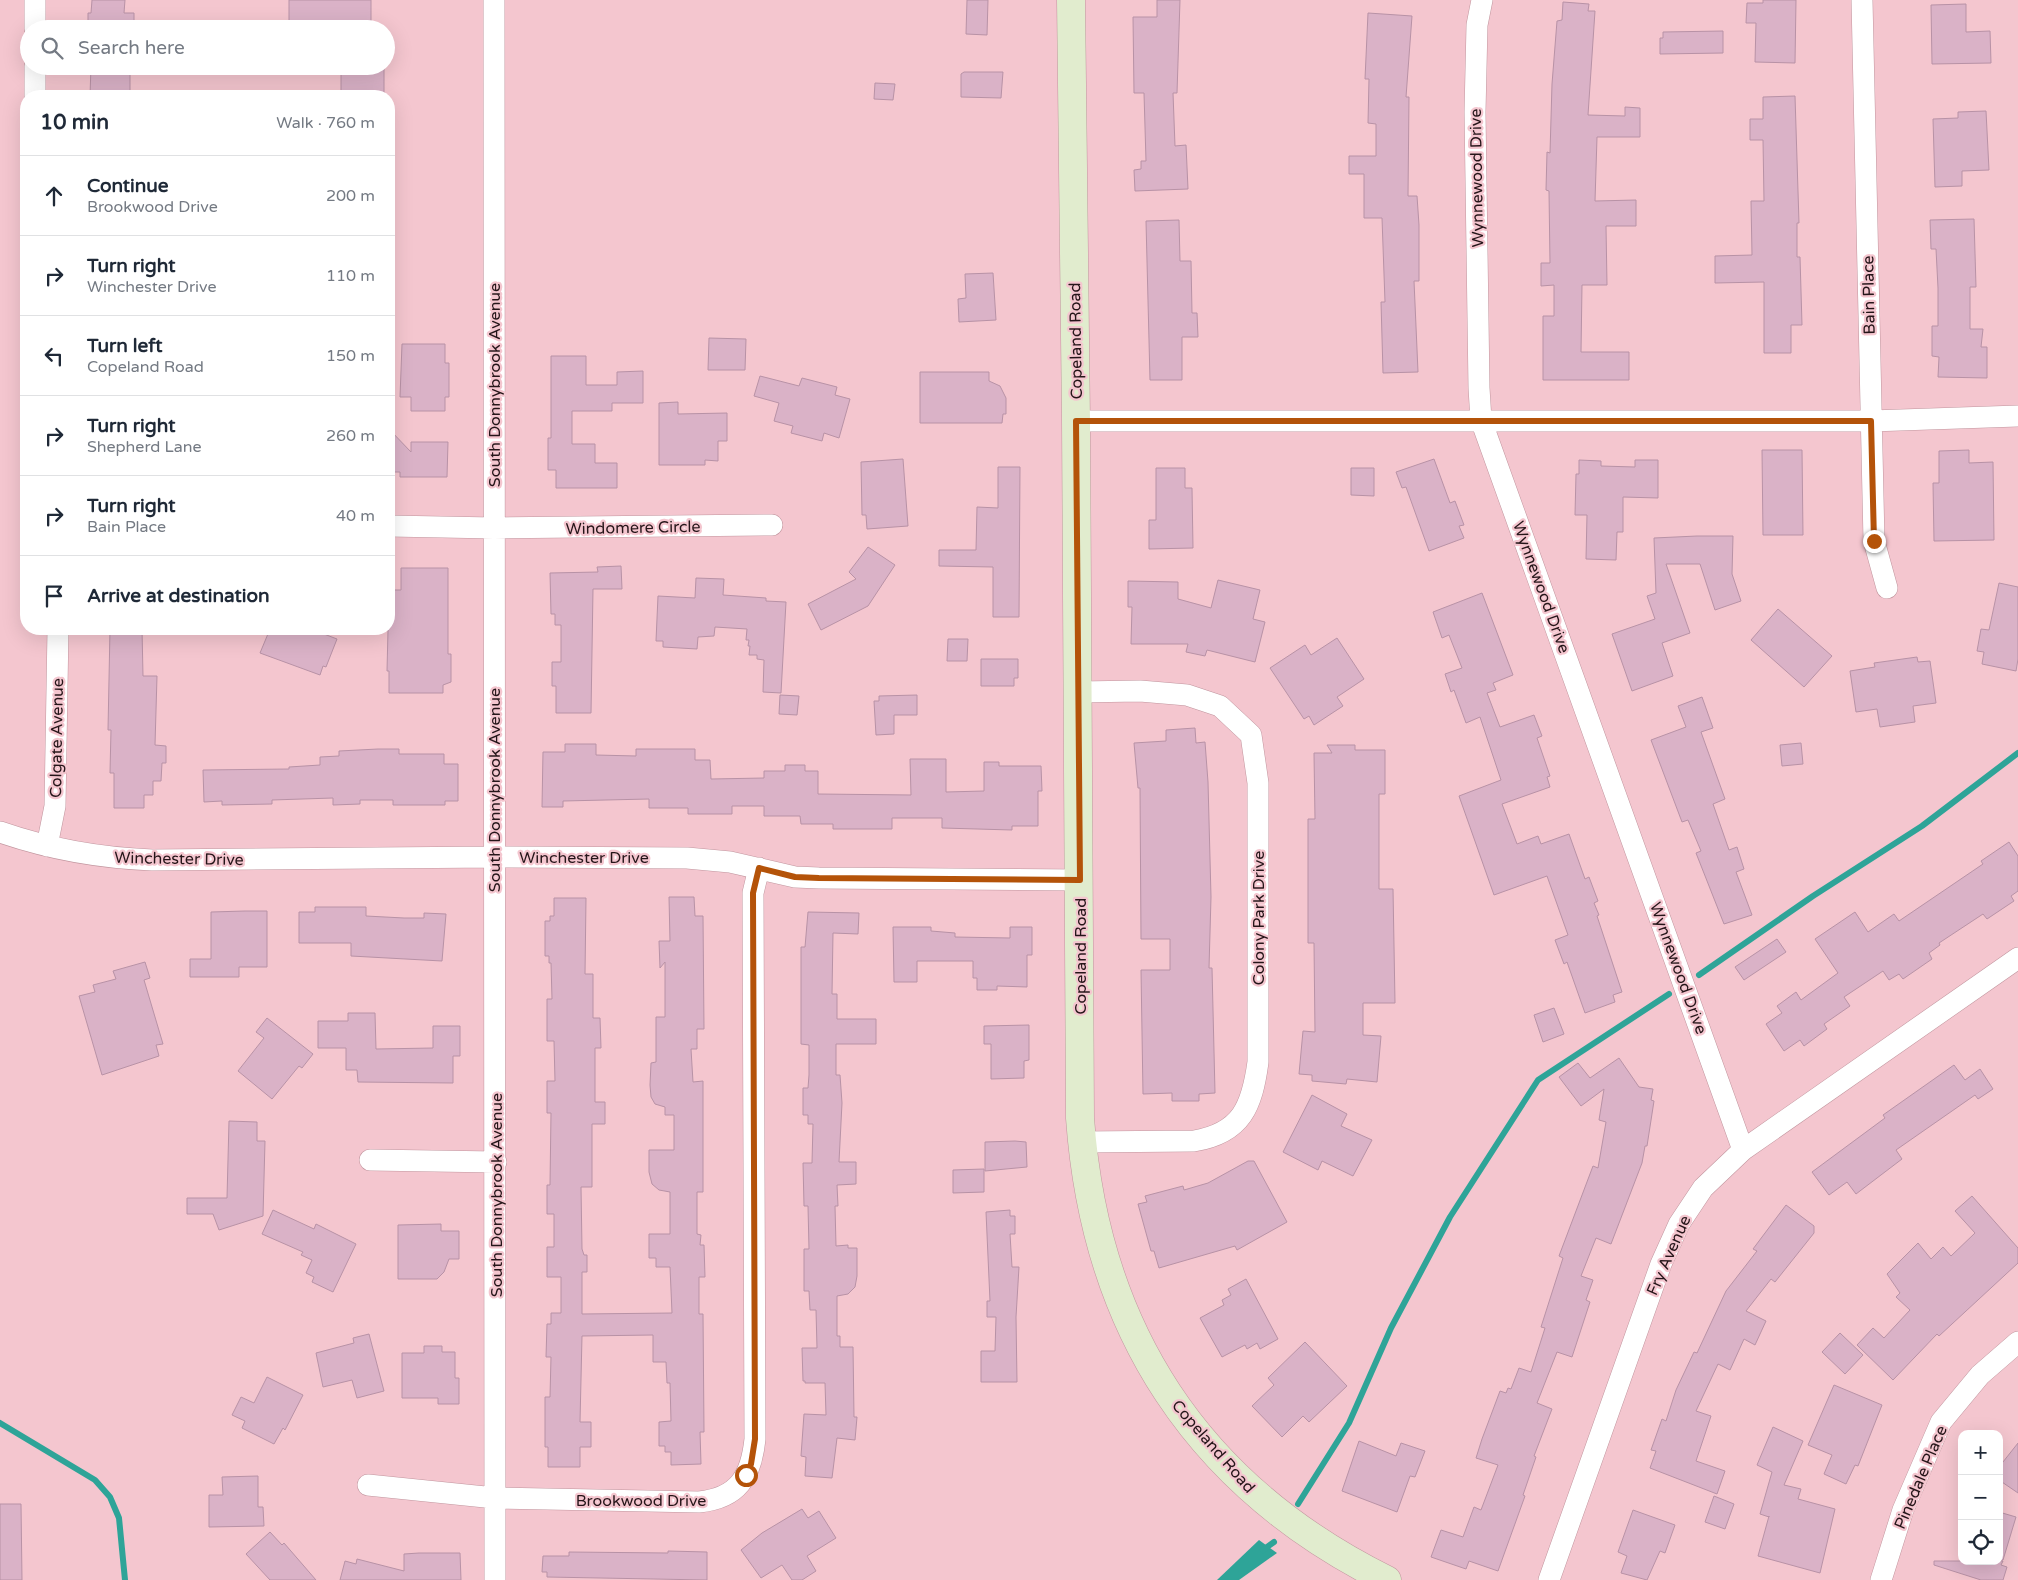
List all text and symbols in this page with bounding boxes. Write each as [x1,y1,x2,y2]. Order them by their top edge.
search box [20,20,395,75]
icon: search [38,34,66,62]
text: Search here [78,37,185,59]
street label: Wynnewood Drive [1466,108,1488,248]
text: 10 min [40,110,109,135]
text: Walk · 760 m [276,113,375,133]
text: Continue [87,175,169,197]
icon: ahead [40,182,68,210]
text: 200 m [326,186,375,206]
text: Brookwood Drive [87,197,218,217]
text: Turn right [87,255,175,277]
street label: Bain Place [1858,255,1880,335]
icon: right [40,262,68,290]
text: 110 m [326,266,375,286]
text: Winchester Drive [87,277,216,297]
street label: Copeland Road [1065,282,1087,400]
street label: South Donnybrook Avenue [485,283,505,487]
text: Turn left [87,335,163,357]
icon: left [40,342,68,370]
text: 150 m [326,346,375,366]
text: Copeland Road [87,357,204,377]
text: Turn right [87,415,175,437]
icon: right [40,422,68,450]
text: 260 m [326,426,375,446]
text: Shepherd Lane [87,437,202,457]
text: Turn right [87,495,175,517]
icon: right [40,502,68,530]
text: 40 m [336,506,375,526]
text: Bain Place [87,517,166,537]
street label: Windomere Circle [565,517,701,539]
street label: Wynnewood Drive [1508,519,1574,656]
route end [1863,530,1886,553]
icon: arrive [40,582,68,610]
text: Arrive at destination [87,585,270,607]
street label: Colgate Avenue [46,678,68,798]
street label: South Donnybrook Avenue [485,688,505,892]
street label: Winchester Drive [114,848,244,870]
street label: Winchester Drive [519,848,649,868]
street label: Colony Park Drive [1249,851,1269,985]
street label: Copeland Road [1071,898,1091,1014]
street label: Wynnewood Drive [1645,900,1711,1037]
street label: South Donnybrook Avenue [487,1093,507,1297]
street label: Fry Avenue [1642,1212,1695,1299]
street label: Copeland Road [1167,1396,1259,1497]
street label: Pinedale Place [1890,1422,1952,1532]
map controls [1958,1430,2003,1565]
button: + [1958,1430,2003,1475]
route start [735,1464,758,1487]
button: − [1958,1475,2003,1520]
street label: Brookwood Drive [576,1491,706,1511]
button: locate [1958,1520,2003,1565]

